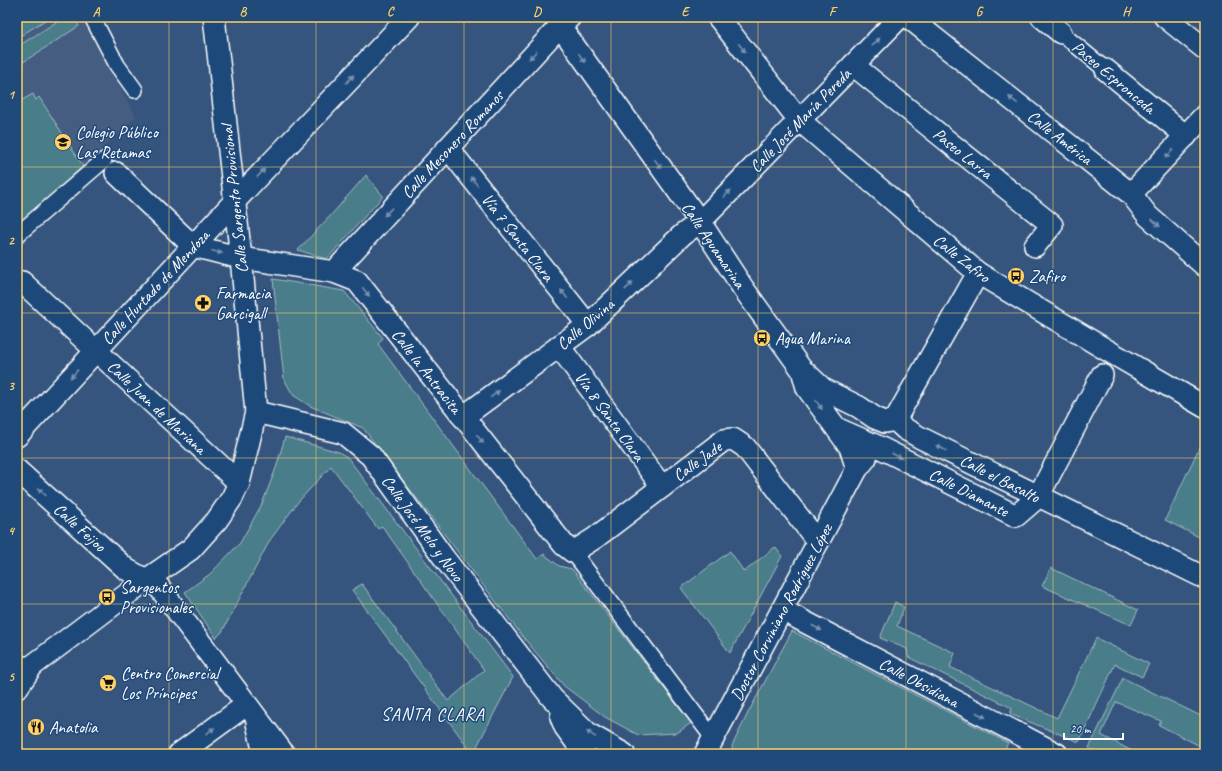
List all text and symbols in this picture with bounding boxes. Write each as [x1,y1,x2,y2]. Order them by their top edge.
text: A [93,4,101,20]
text: B [240,4,248,20]
text: C [387,4,395,20]
text: D [533,4,542,20]
text: E [682,4,691,20]
text: F [829,4,838,20]
text: G [976,4,984,20]
text: H [1122,4,1132,20]
street label: Paseo Espronceda [1068,36,1161,120]
one-way arrow [871,37,881,47]
one-way arrow [737,42,746,53]
one-way arrow [529,50,538,60]
one-way arrow [578,52,587,63]
street label: Calle José María Pereda [745,63,857,177]
one-way arrow [345,74,355,84]
street label: Calle Mesonero Romanos [397,85,509,203]
text: 1 [8,87,16,103]
one-way arrow [1008,96,1019,104]
street label: Calle América [1023,106,1097,170]
street label: Calle Sargento Provisional [216,121,253,274]
place label: Colegio Público Las Retamas [76,122,160,163]
street label: Paseo Larra [929,123,997,184]
school or university icon: Colegio Público Las Retamas [53,132,73,152]
one-way arrow [1164,149,1174,159]
one-way arrow [654,158,662,169]
one-way arrow [256,168,265,179]
one-way arrow [470,176,479,187]
street label: Vía 7 Santa Clara [477,189,559,287]
one-way arrow [722,189,732,199]
street label: Calle Aguamarina [677,198,751,294]
one-way arrow [384,207,393,217]
one-way arrow [1151,219,1162,228]
street label: Calle Hurtado de Mendoza [97,224,215,349]
street label: Calle Zafiro [929,230,995,288]
text: 2 [8,233,15,249]
one-way arrow [211,249,223,255]
bus stop icon: Zafiro [1006,266,1026,286]
place label: Zafiro [1029,266,1067,287]
one-way arrow [623,282,634,291]
place label: Farmacia Garcigall [216,283,272,324]
one-way arrow [362,287,370,298]
one-way arrow [559,289,568,300]
pharmacy icon: Farmacia Garcigall [193,293,213,313]
street label: Calle Olivina [552,293,619,355]
street label: Calle la Antracita [387,325,467,419]
bus stop icon: Agua Marina [752,328,772,348]
place label: Agua Marina [775,328,851,349]
street label: Calle Juan de Mariana [103,356,212,460]
street label: Vía 8 Santa Clara [570,367,650,467]
one-way arrow [69,369,79,379]
text: 3 [8,378,15,394]
one-way arrow [489,390,500,398]
one-way arrow [815,400,823,410]
one-way arrow [476,433,485,444]
street label: Calle Jade [669,436,727,486]
one-way arrow [935,445,947,451]
street label: Calle el Basalto [956,449,1044,508]
one-way arrow [891,453,902,459]
street label: Calle Diamante [926,463,1013,522]
street label: Calle José Melo y Novo [377,471,469,586]
one-way arrow [36,488,47,497]
street label: Calle Feijoo [49,499,111,557]
street label: Doctor Corviniano Rodríguez López [726,519,838,704]
text: 4 [8,523,16,539]
place label: Sargentos Provisionales [120,577,195,618]
bus stop icon: Sargentos Provisionales [97,587,117,607]
one-way arrow [811,625,823,631]
street label: Calle Obsidiana [875,653,964,713]
place label: Centro Comercial Los Príncipes [121,663,222,704]
text: 5 [8,669,15,685]
supermarket icon: Centro Comercial Los Príncipes [98,673,118,693]
district label: SANTA CLARA [381,703,485,725]
one-way arrow [976,712,987,718]
scale bar [1064,715,1123,741]
restaurant icon: Anatolia [26,717,46,737]
place label: Anatolia [49,717,99,738]
text: 20 m [1070,721,1092,737]
one-way arrow [205,727,216,735]
one-way arrow [585,730,596,738]

